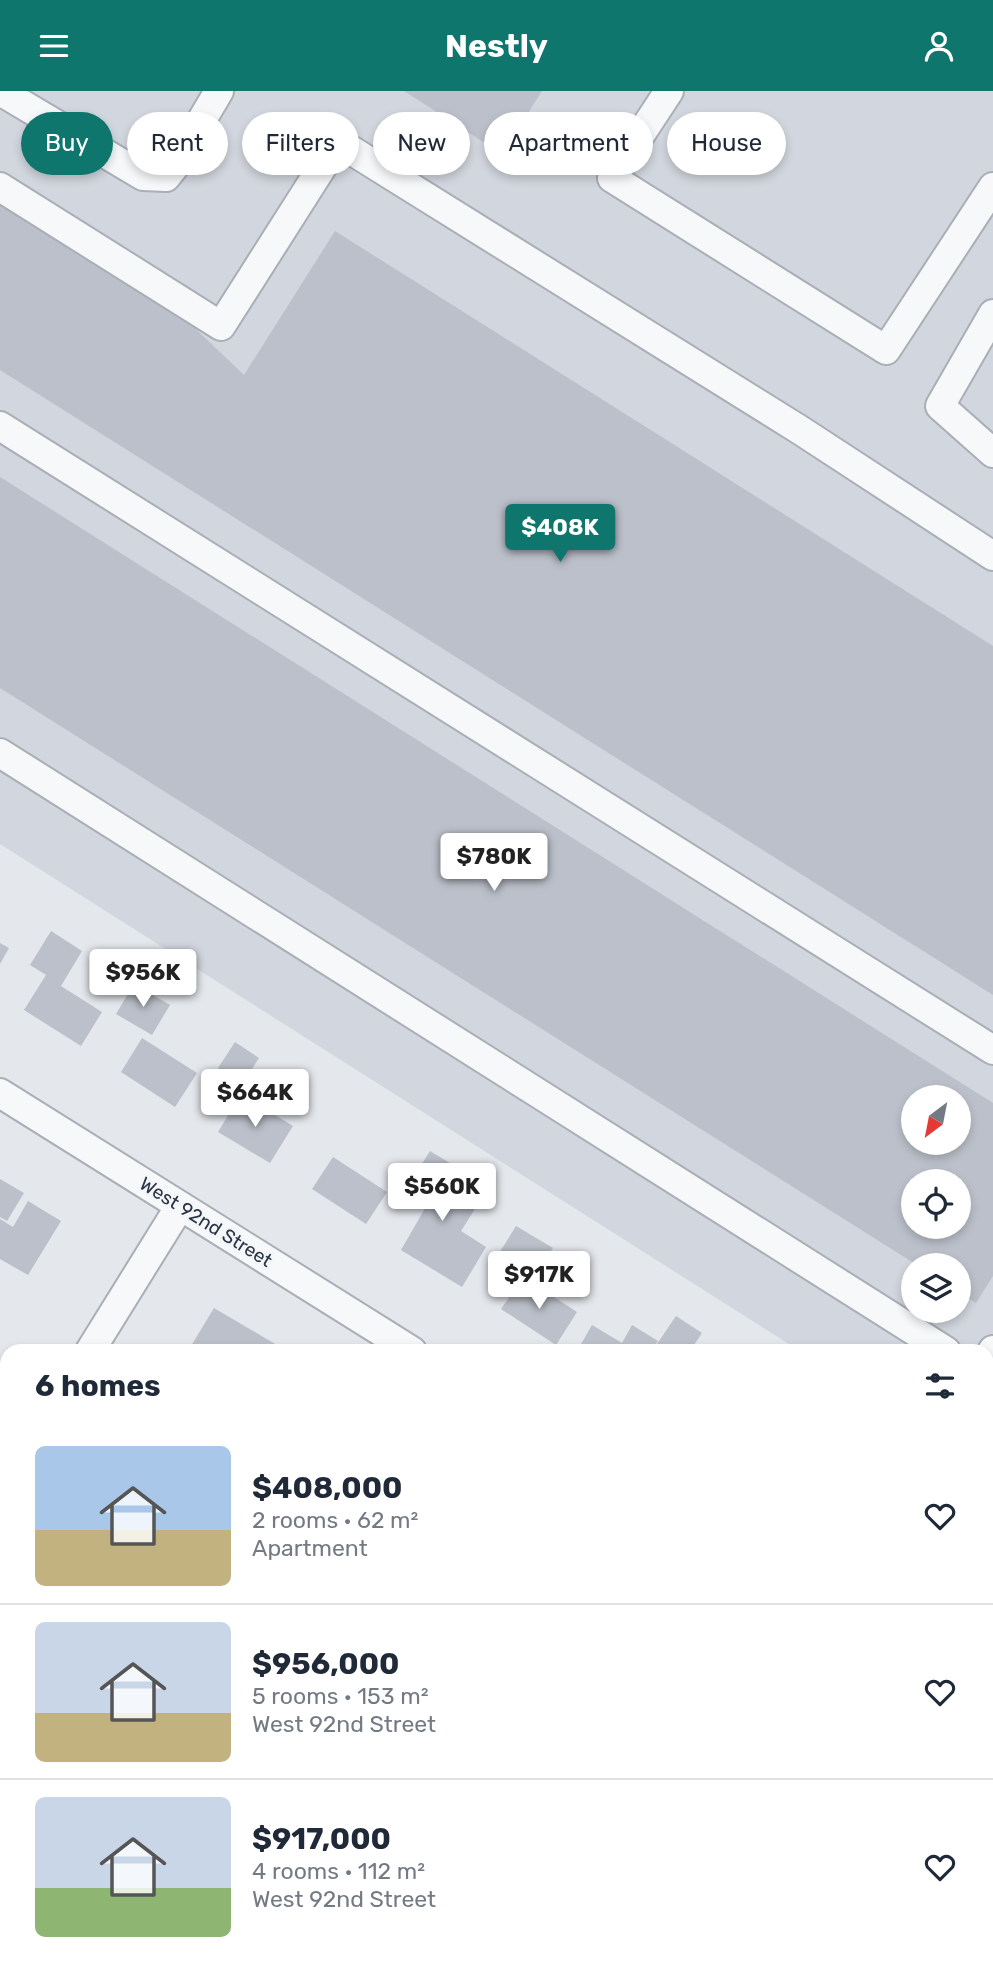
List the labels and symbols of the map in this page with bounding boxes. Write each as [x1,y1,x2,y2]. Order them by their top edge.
pin: $408K [511,505,609,564]
pin: $780K [445,833,543,893]
pin: $956K [94,949,192,1009]
pin: $664K [206,1069,304,1129]
north arrow [901,1085,971,1155]
pin: $560K [393,1163,491,1223]
street label: West 92nd Street [135,1172,277,1272]
pin: $917K [490,1251,588,1311]

